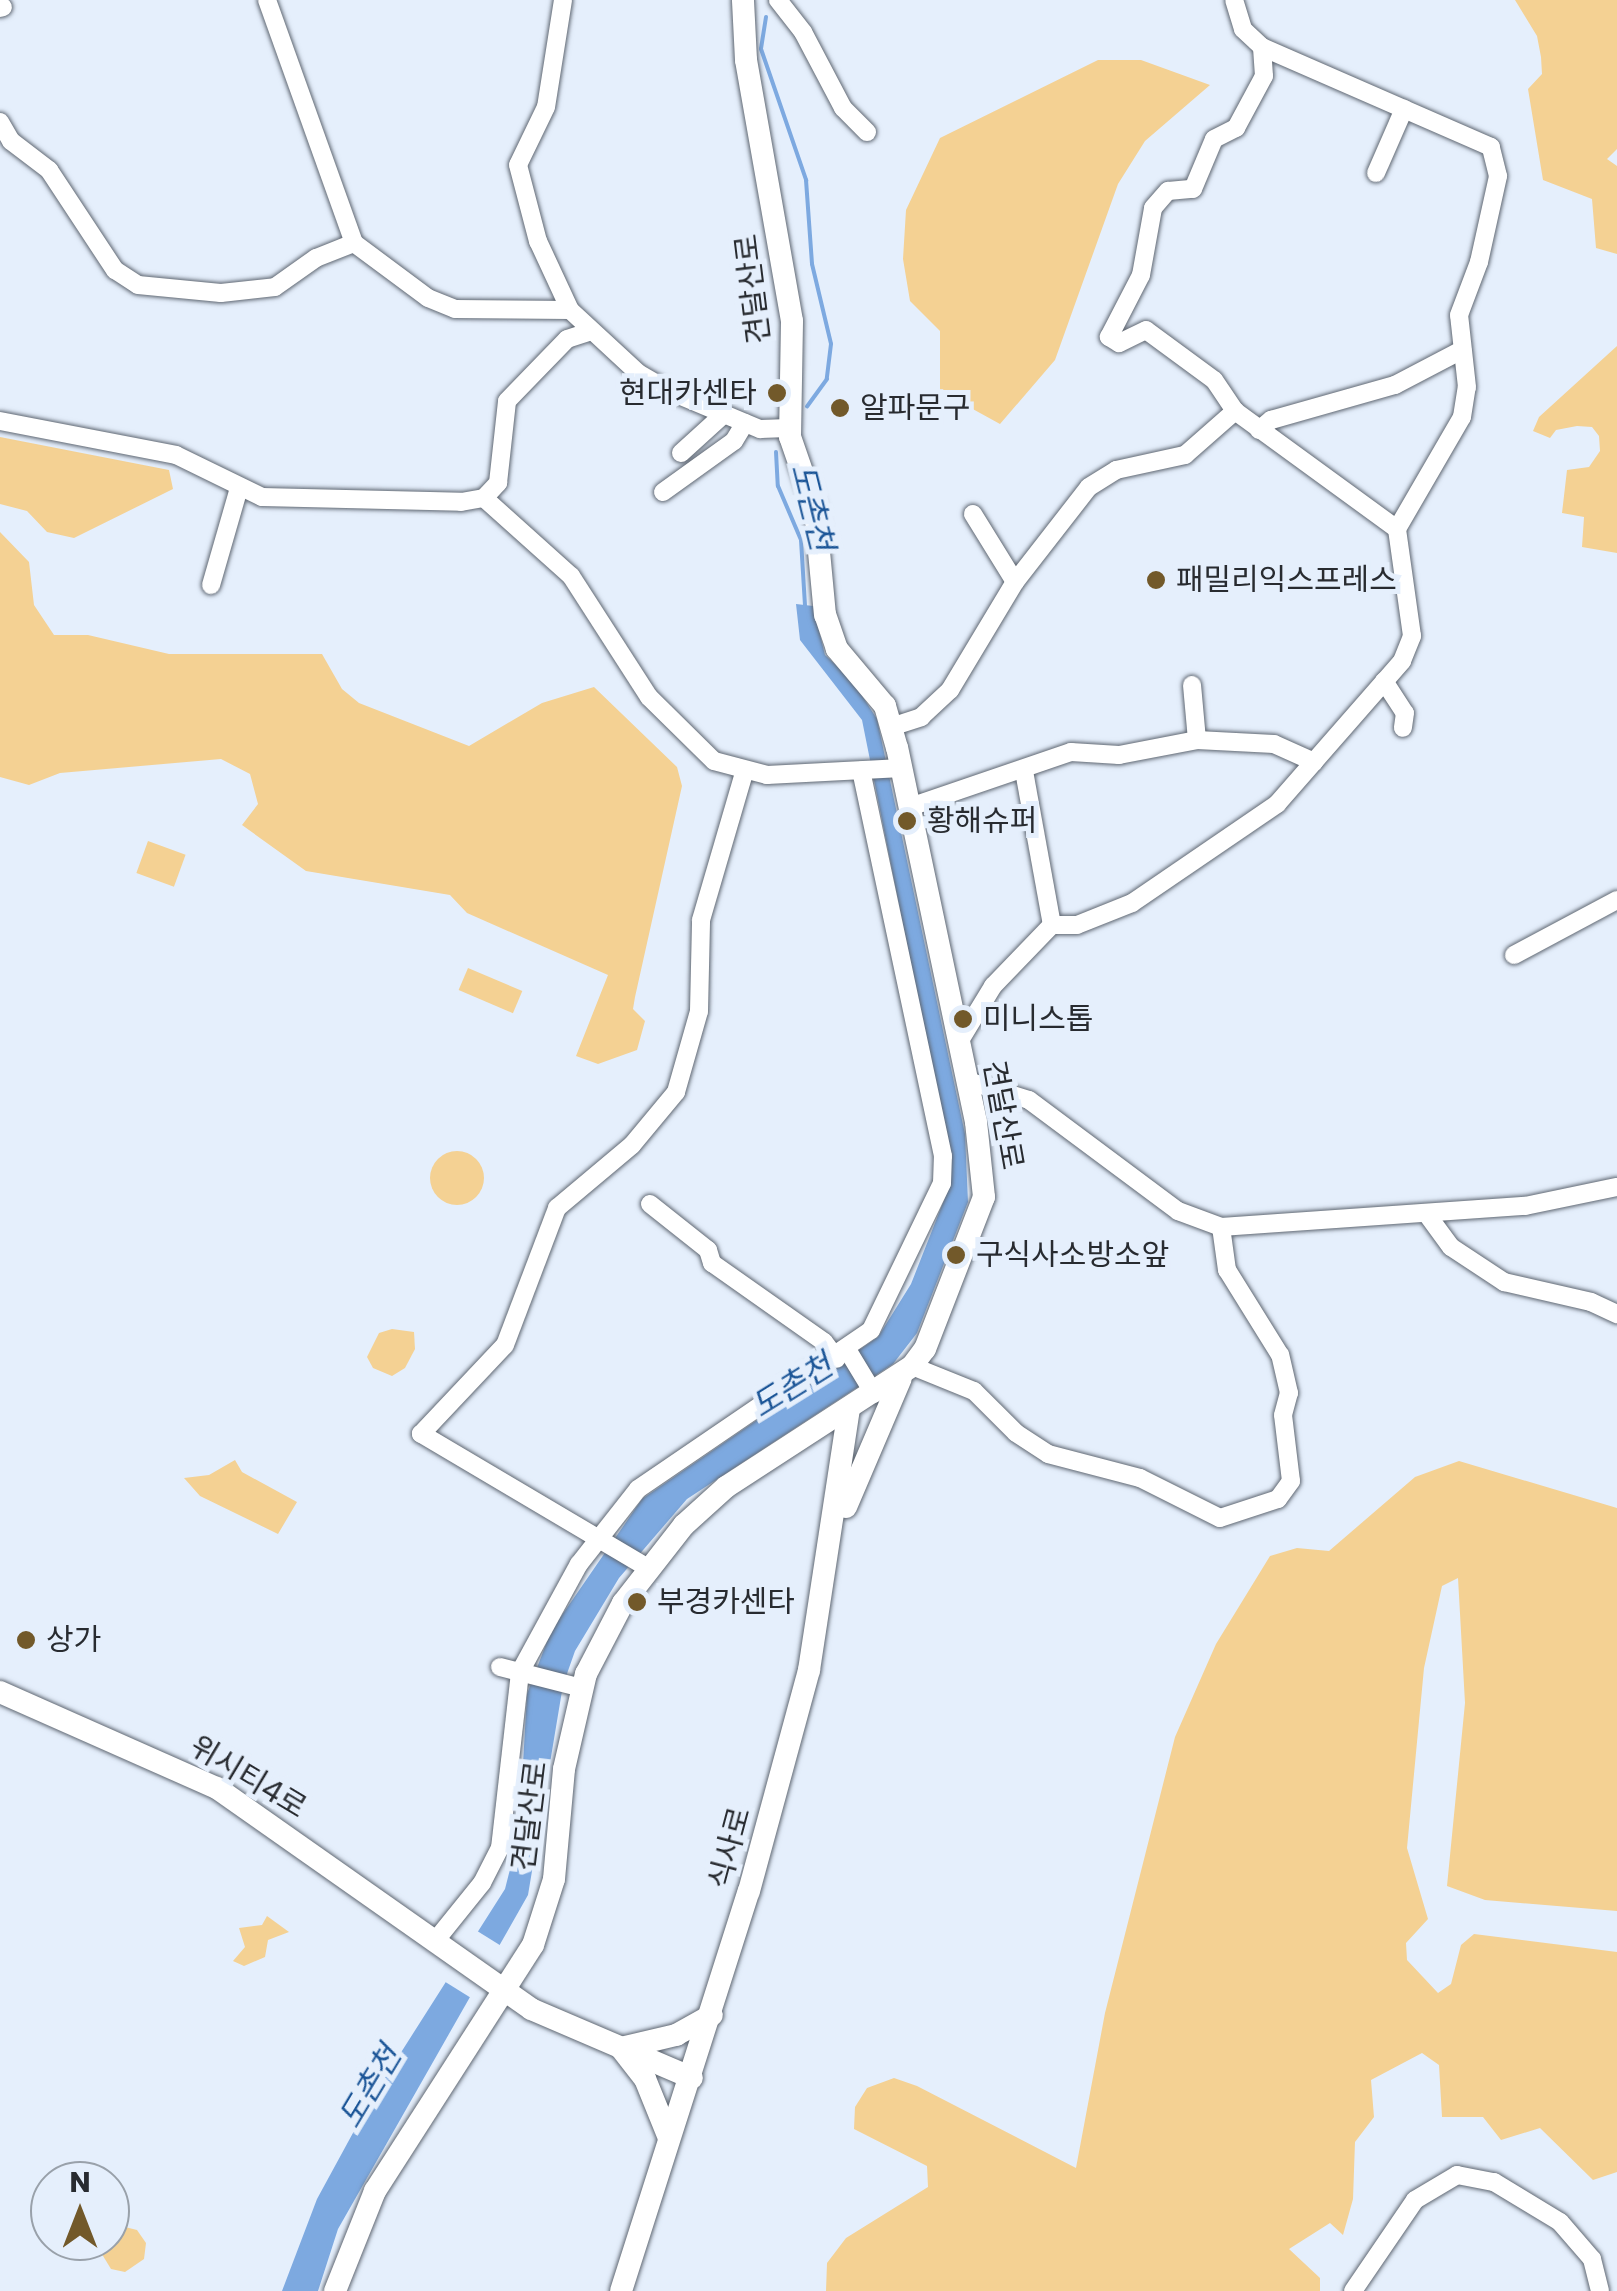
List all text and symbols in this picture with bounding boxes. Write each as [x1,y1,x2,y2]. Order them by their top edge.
street label: 견달산로 [728,232,778,346]
place label: 현대카센타 [619,375,757,411]
marker: 현대카센타 [766,382,788,404]
place label: 알파문구 [860,390,970,426]
marker: 알파문구 [829,397,851,419]
water label: 도촌천 [783,460,841,554]
place label: 패밀리익스프레스 [1176,562,1397,598]
marker: 패밀리익스프레스 [1145,569,1167,591]
place label: 황해슈퍼 [927,803,1037,839]
marker: 황해슈퍼 [896,810,918,832]
place label: 미니스톱 [983,1001,1093,1037]
marker: 미니스톱 [952,1008,974,1030]
street label: 견달산로 [976,1058,1030,1172]
place label: 구식사소방소앞 [976,1237,1169,1273]
marker: 구식사소방소앞 [945,1244,967,1266]
water label: 도촌천 [744,1346,840,1426]
place label: 부경카센타 [657,1584,795,1620]
marker: 부경카센타 [626,1591,648,1613]
place label: 상가 [46,1622,101,1658]
marker: 상가 [15,1629,37,1651]
street label: 위시티4로 [183,1728,313,1826]
street label: 견달산로 [505,1759,555,1873]
street label: 식사로 [702,1803,758,1893]
water label: 도촌천 [331,2039,409,2135]
north arrow [30,2161,130,2261]
text: N [69,2163,91,2202]

